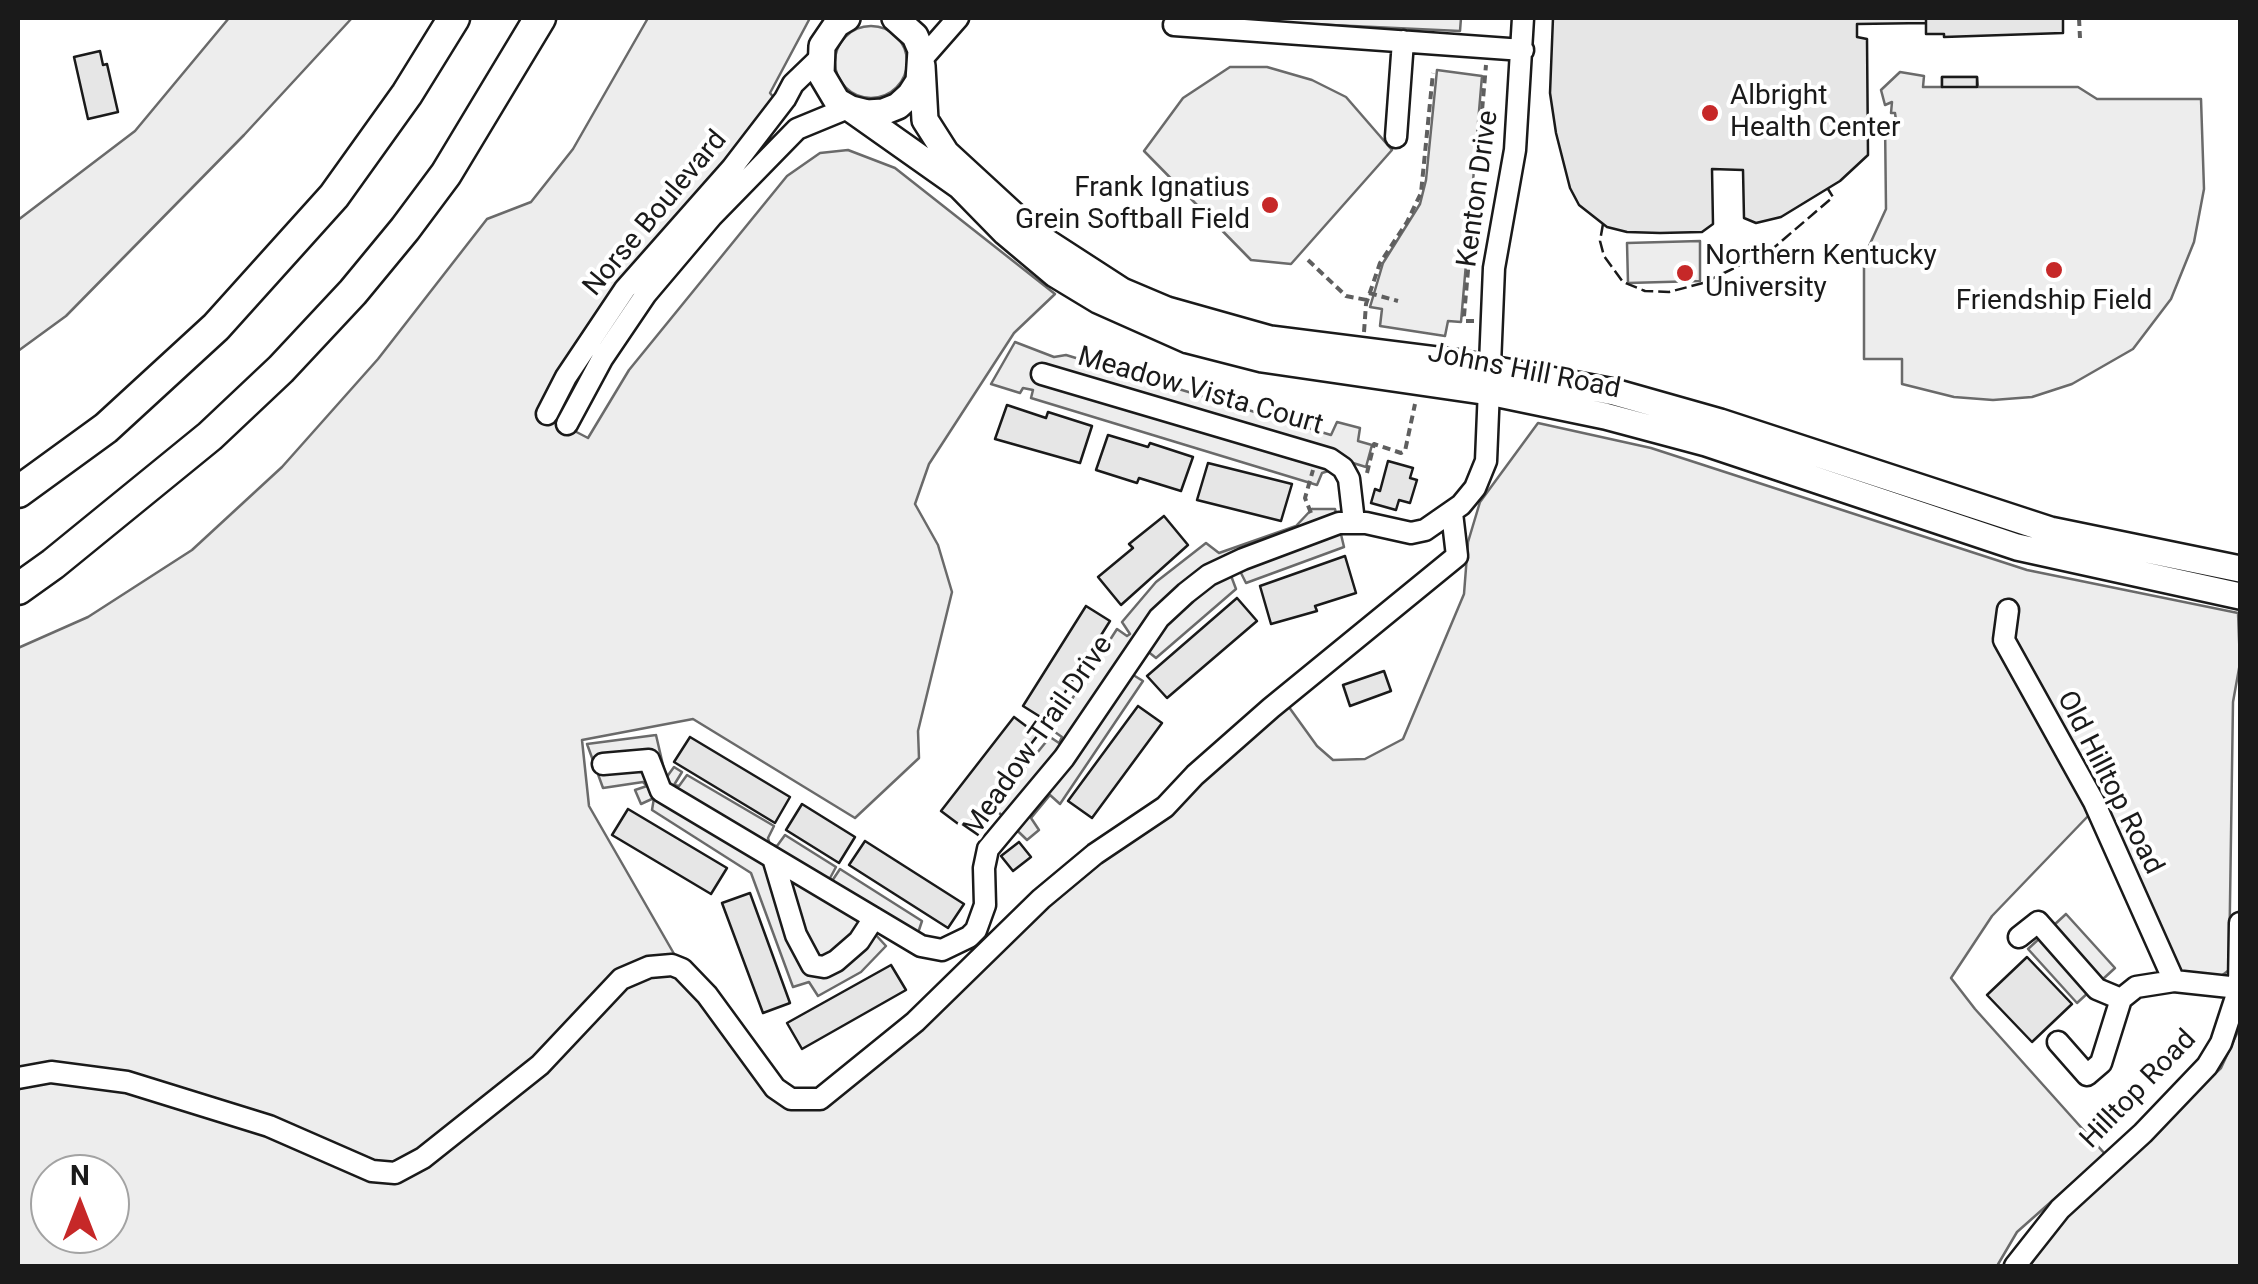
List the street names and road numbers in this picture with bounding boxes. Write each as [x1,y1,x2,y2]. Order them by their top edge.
street label: Kenton Drive [1451,109,1507,269]
street label: Norse Boulevard [577,124,735,304]
street label: Johns Hill Road [1425,337,1623,407]
street label: Meadow Vista Court [1073,341,1327,443]
street label: Meadow Trail Drive [957,630,1121,844]
street label: Old Hilltop Road [2048,686,2170,880]
street label: Hilltop Road [2074,1024,2204,1156]

